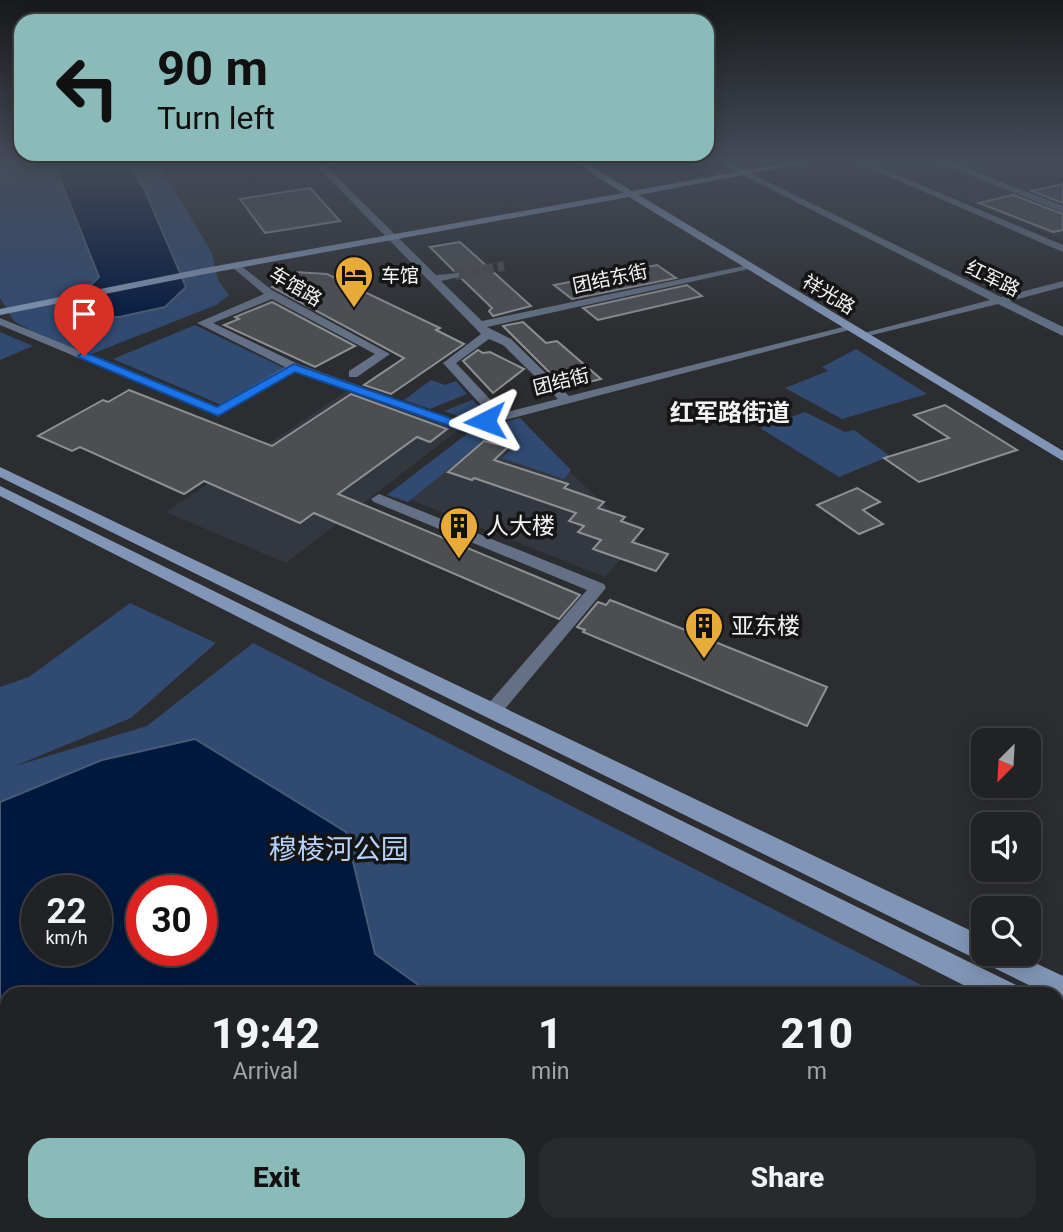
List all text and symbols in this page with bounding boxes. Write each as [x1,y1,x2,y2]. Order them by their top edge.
text: 90 m [157,40,268,97]
icon: left [42,42,133,133]
text: Turn left [157,99,275,137]
hotel icon: 车馆 [333,254,375,309]
street label: 红军路 [962,256,1023,301]
street label: 团结东街 [571,259,650,298]
street label: 车馆路 [265,262,326,311]
place label: 车馆 [381,264,419,287]
street label: 祥光路 [798,270,859,319]
pin [54,284,114,356]
icon: arrive [65,295,103,333]
street label: 团结街 [531,363,592,400]
position arrow [448,384,522,458]
district label: 红军路街道 [670,399,790,427]
building icon: 人大楼 [438,505,480,560]
place label: 人大楼 [486,513,555,540]
building icon: 亚东楼 [683,605,725,660]
place label: 亚东楼 [731,613,800,640]
north arrow [971,728,1041,798]
map controls [971,728,1041,966]
button: sound [971,812,1041,882]
park label: 穆棱河公园 [269,833,409,866]
speed limit sign: 30 [126,875,217,966]
text: 22 [46,891,87,932]
button: search [971,896,1041,966]
text: km/h [45,927,88,948]
text: 19:42 [211,1009,320,1058]
text: 1 [538,1009,562,1058]
text: 210 [780,1009,853,1058]
text: Arrival [233,1058,298,1085]
text: min [531,1058,569,1085]
text: m [807,1058,827,1085]
button: Exit [28,1138,525,1218]
button: Share [539,1138,1036,1218]

